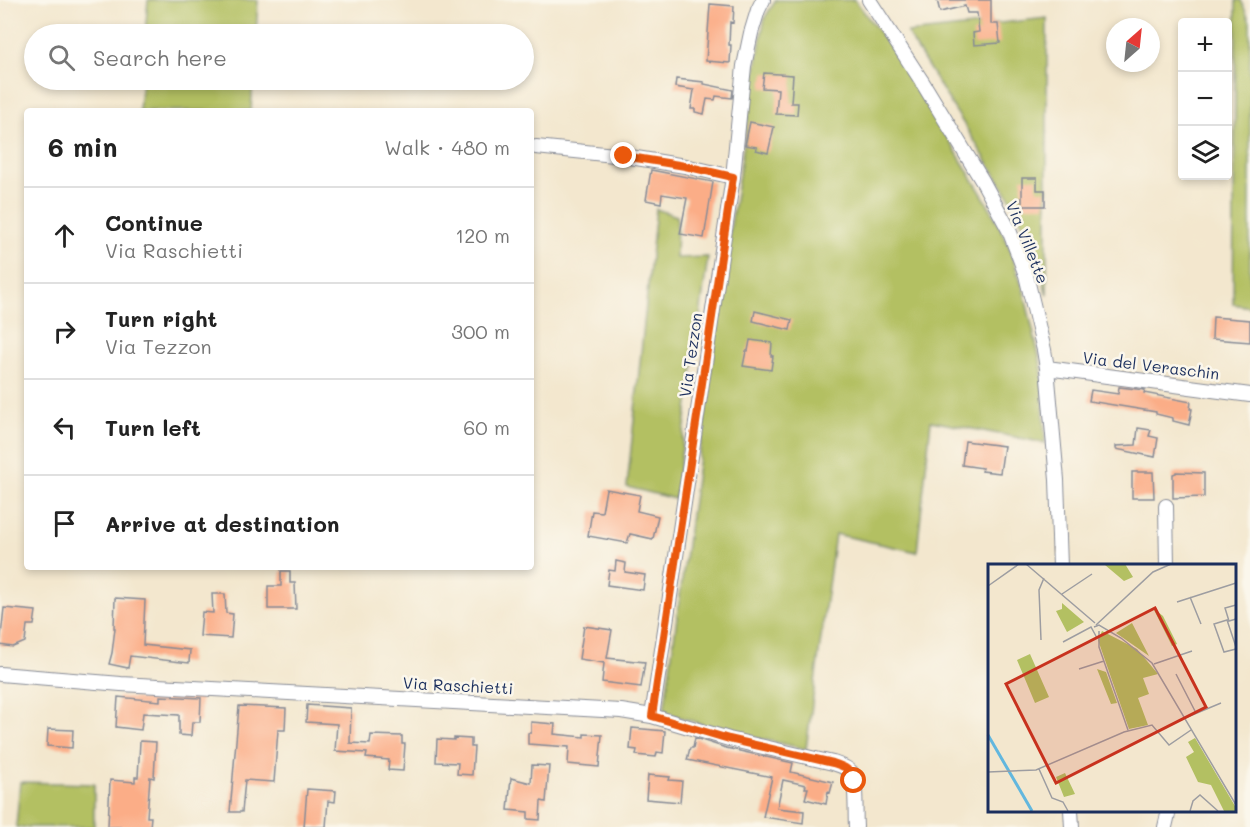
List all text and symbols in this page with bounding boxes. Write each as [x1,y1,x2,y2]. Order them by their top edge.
north arrow [1106,18,1160,72]
map controls [1178,18,1232,180]
button: + [1178,18,1232,72]
search box [24,24,534,90]
icon: search [45,41,78,74]
text: Search here [93,43,227,72]
button: − [1178,72,1232,126]
button: layers [1178,126,1232,180]
text: 6 min [48,130,117,164]
text: Walk · 480 m [384,134,510,160]
route end [610,142,636,168]
street label: Via Villette [1002,198,1054,286]
text: Continue [105,208,203,237]
icon: ahead [48,219,81,252]
text: 120 m [455,222,510,248]
text: Via Raschietti [105,237,243,263]
text: Turn right [105,304,217,333]
street label: Via Tezzon [674,311,706,399]
icon: right [48,315,81,348]
text: 300 m [451,318,510,344]
text: Via Tezzon [105,333,212,359]
street label: Via del Veraschin [1081,346,1221,384]
icon: left [48,411,81,444]
text: Turn left [105,413,201,442]
text: 60 m [463,414,510,440]
icon: arrive [48,507,81,540]
text: Arrive at destination [105,509,340,538]
inset map [988,564,1235,812]
street label: Via Raschietti [402,672,514,698]
route start [840,767,866,793]

